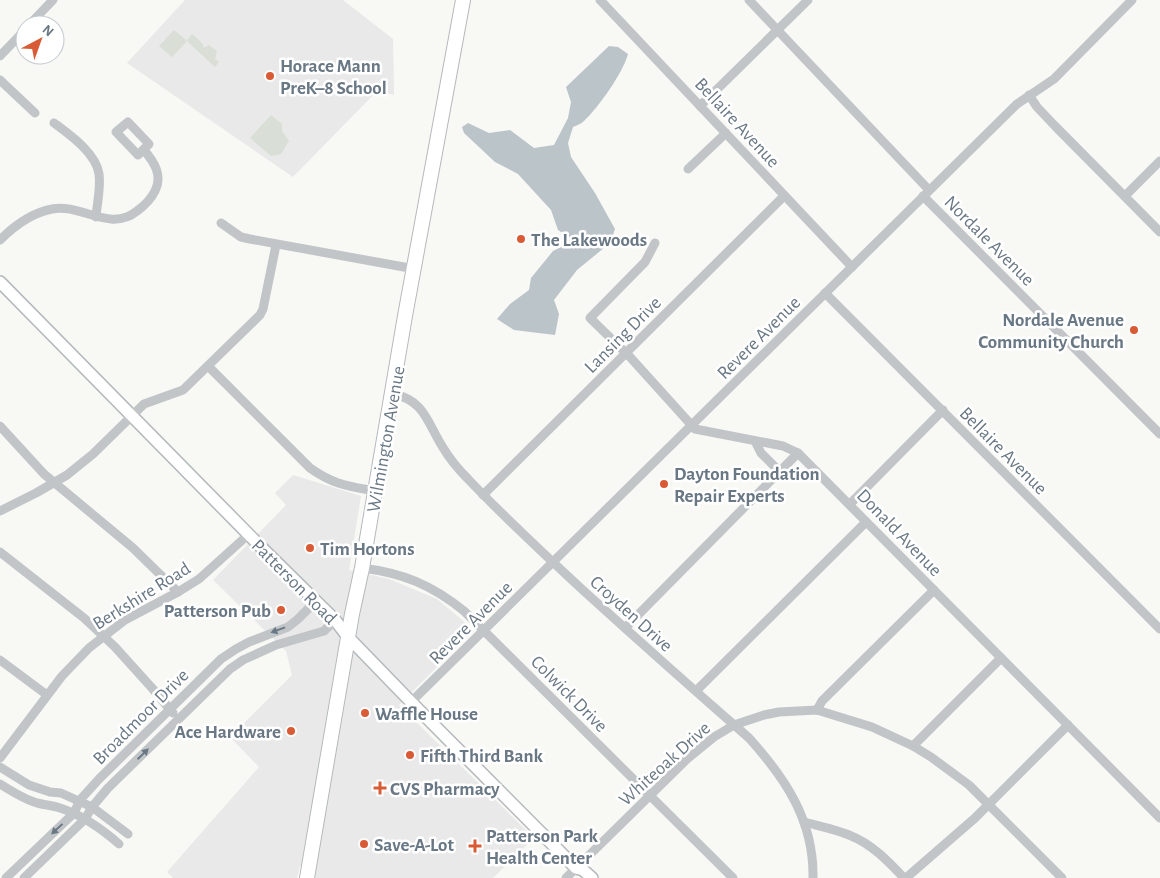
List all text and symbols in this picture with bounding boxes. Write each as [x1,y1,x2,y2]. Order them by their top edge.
north arrow [15,15,65,65]
text: N [40,22,56,39]
place label: Horace Mann PreK–8 School [280,57,387,98]
marker: Horace Mann PreK–8 School [264,70,276,82]
street label: Bellaire Avenue [691,75,783,172]
street label: Nordale Avenue [940,192,1038,290]
place label: The Lakewoods [531,231,647,250]
marker: The Lakewoods [515,233,527,245]
street label: Lansing Drive [581,293,665,377]
street label: Revere Avenue [714,293,804,383]
place label: Nordale Avenue Community Church [978,311,1124,352]
marker: Nordale Avenue Community Church [1128,324,1140,336]
street label: Wilmington Avenue [364,365,409,514]
street label: Bellaire Avenue [956,404,1050,498]
place label: Dayton Foundation Repair Experts [674,465,820,506]
marker: Dayton Foundation Repair Experts [658,478,670,490]
street label: Donald Avenue [853,486,945,580]
street label: Patterson Road [248,536,340,628]
place label: Tim Hortons [320,540,414,559]
marker: Tim Hortons [304,542,316,554]
street label: Berkshire Road [90,559,194,634]
street label: Croyden Drive [586,572,676,656]
street label: Revere Avenue [426,578,516,668]
place label: Patterson Pub [164,602,271,621]
marker: Patterson Pub [275,604,287,616]
one-way arrow [271,627,286,635]
street label: Colwick Drive [527,652,611,736]
street label: Broadmoor Drive [90,666,193,769]
place label: Waffle House [375,705,478,724]
marker: Waffle House [359,707,371,719]
street label: Whiteoak Drive [616,718,714,810]
place label: Ace Hardware [175,723,281,742]
marker: Ace Hardware [285,725,297,737]
place label: Fifth Third Bank [420,747,544,766]
one-way arrow [137,748,149,760]
marker: Fifth Third Bank [404,749,416,761]
place label: CVS Pharmacy [390,780,500,799]
marker: CVS Pharmacy [374,782,386,794]
one-way arrow [51,823,63,835]
place label: Patterson Park Health Center [486,827,599,868]
place label: Save-A-Lot [374,836,454,855]
marker: Save-A-Lot [358,838,370,850]
marker: Patterson Park Health Center [468,839,482,853]

